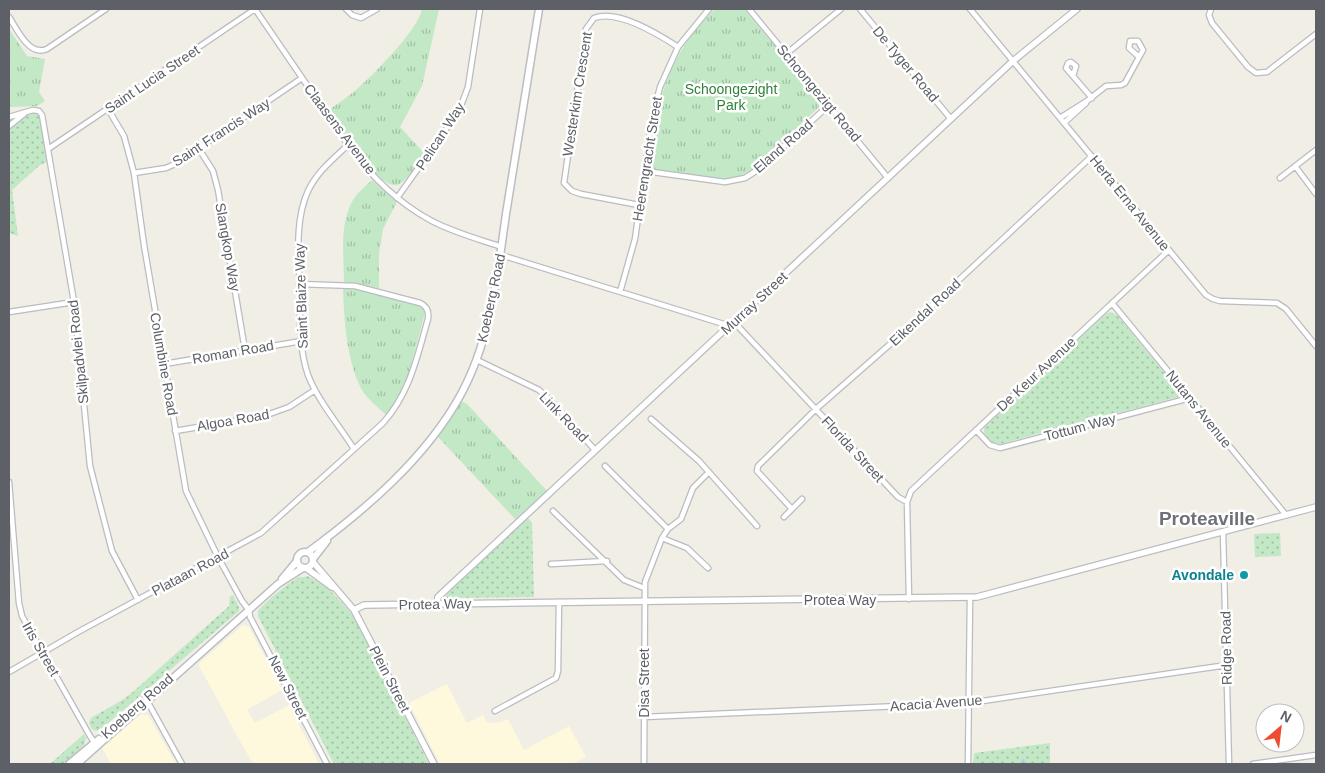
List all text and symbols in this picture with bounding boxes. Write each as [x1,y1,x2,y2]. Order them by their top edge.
street label: De Tyger Road [870,23,942,105]
street label: Westerkim Crescent [559,31,595,157]
street label: Saint Lucia Street [102,41,202,117]
street label: Schoongezigt Road [774,41,864,145]
street label: Claasens Avenue [301,81,379,177]
park label: Schoongezight Park [685,81,777,113]
street label: Saint Francis Way [169,94,273,170]
street label: Heerengracht Street [629,95,665,223]
street label: Pelican Way [412,99,468,173]
street label: Eland Road [750,116,816,176]
street label: Herta Erna Avenue [1087,152,1173,254]
street label: Slangkop Way [212,201,244,293]
street label: Saint Blaize Way [291,243,311,349]
street label: Koeberg Road [474,252,508,344]
street label: Murray Street [718,268,791,338]
street label: Eikendal Road [886,275,964,349]
street label: Skilpadvlei Road [65,299,91,405]
street label: Columbine Road [147,311,181,417]
street label: De Keur Avenue [993,333,1079,415]
street label: Roman Road [191,337,275,367]
street label: Nutans Avenue [1163,367,1235,451]
street label: Link Road [536,389,592,445]
street label: Algoa Road [196,406,270,434]
street label: Tottum Way [1042,410,1118,444]
street label: Florida Street [818,413,888,485]
district label: Proteaville [1159,508,1255,529]
street label: Plataan Road [149,545,231,599]
place label: Avondale [1172,567,1234,583]
marker: Avondale [1238,569,1250,581]
street label: Protea Way [804,592,876,608]
street label: Protea Way [399,595,471,613]
street label: Ridge Road [1217,611,1235,685]
street label: Iris Street [19,619,63,679]
street label: Plein Street [366,643,414,715]
street label: Disa Street [636,648,652,718]
street label: New Street [265,653,311,722]
street label: Koeberg Road [98,670,176,742]
street label: Acacia Avenue [889,692,983,714]
north arrow [1255,703,1305,753]
text: N [1278,707,1294,726]

